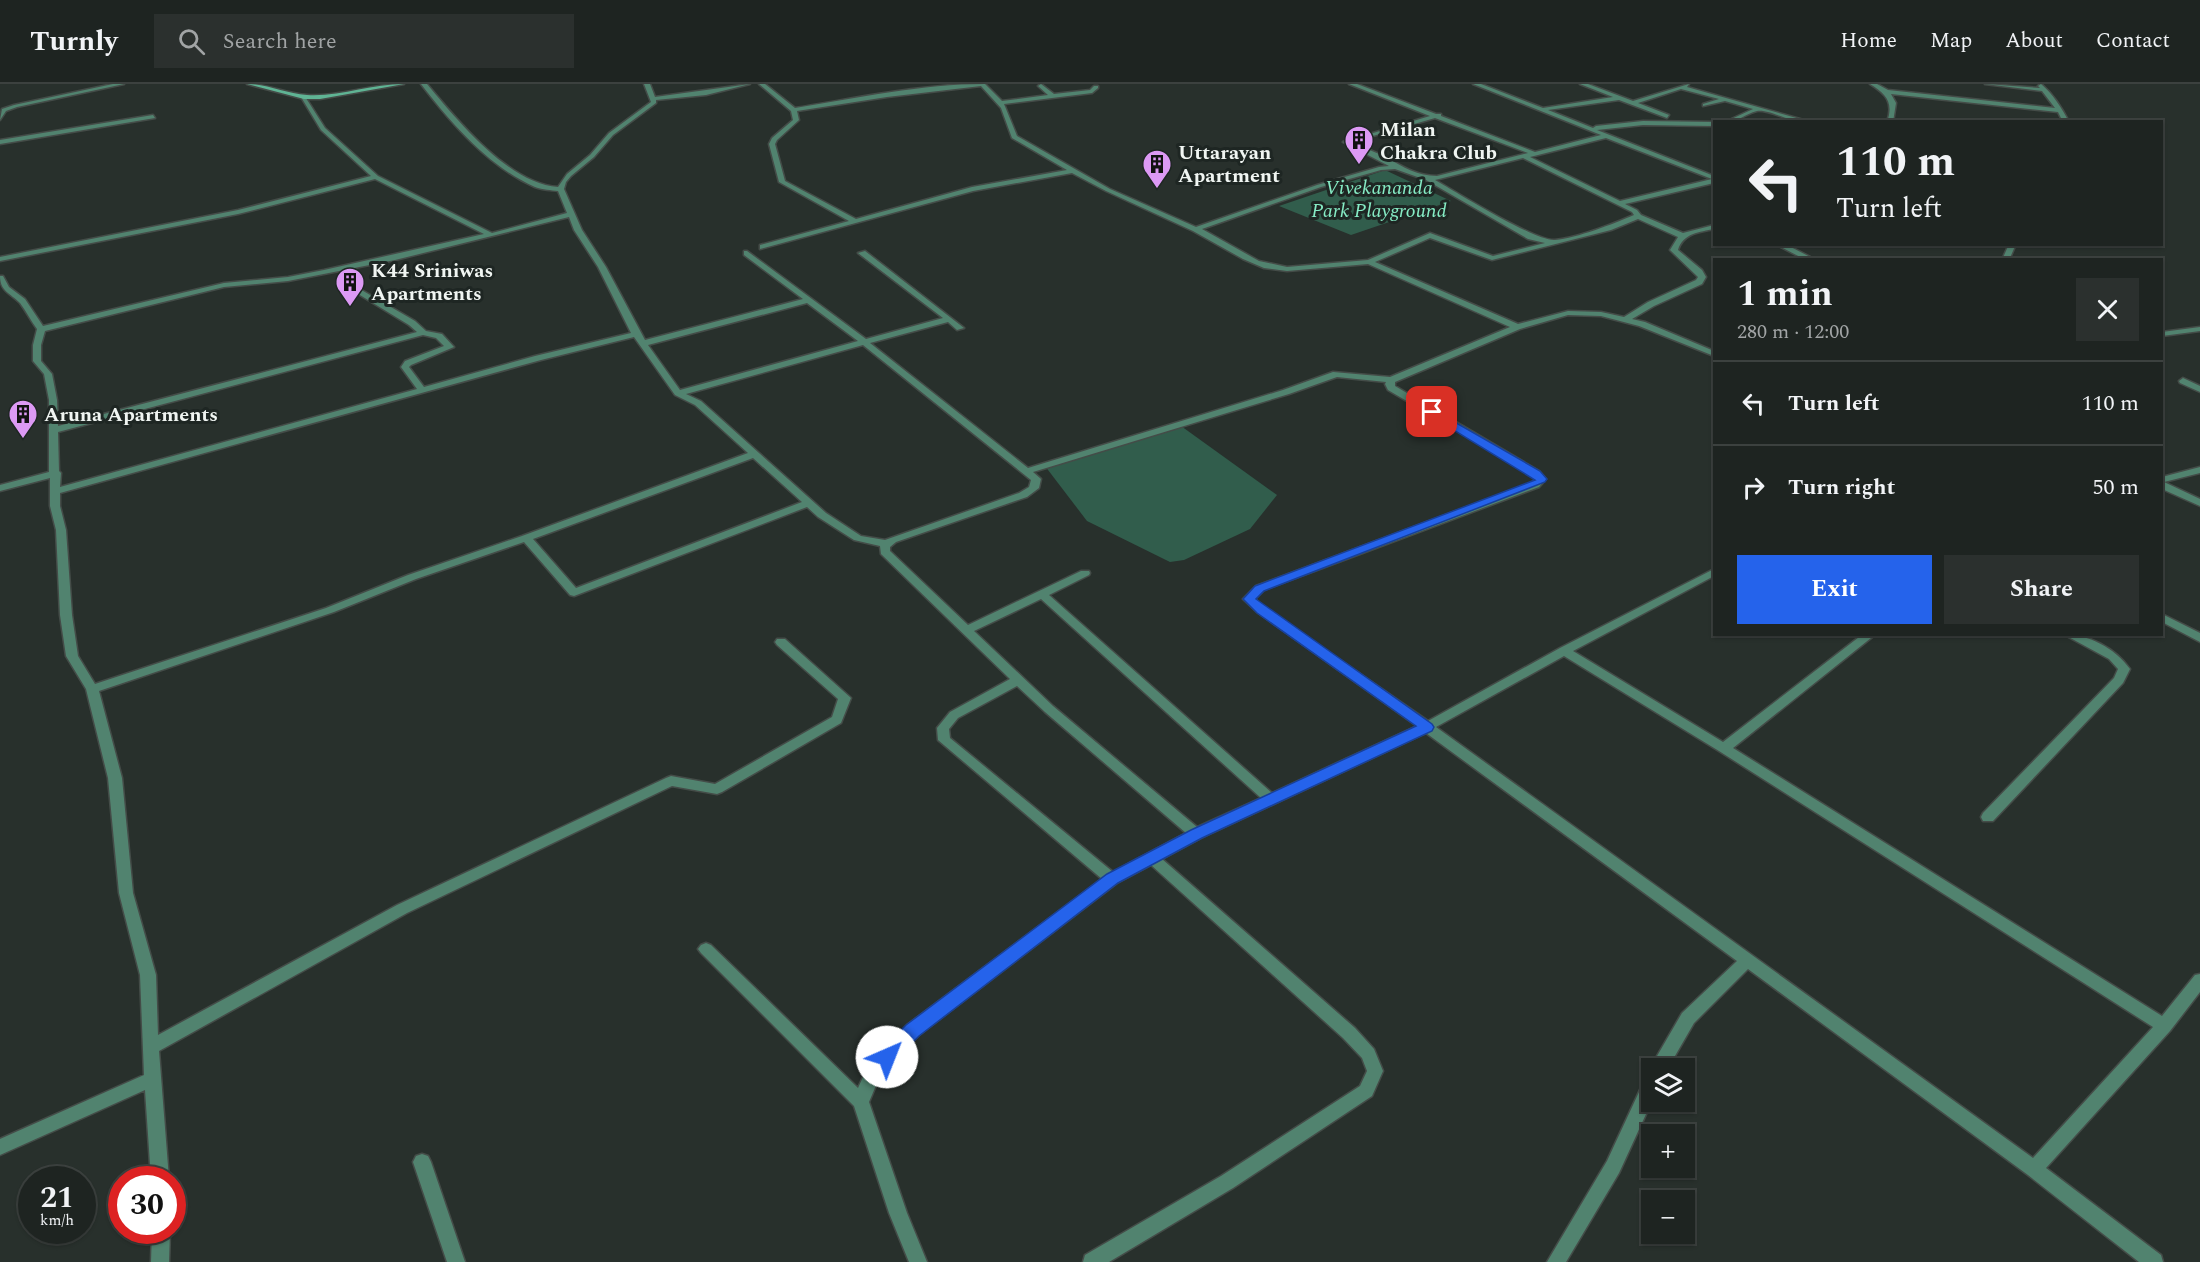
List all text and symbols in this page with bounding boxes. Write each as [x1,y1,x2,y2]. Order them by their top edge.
search box [154,14,574,68]
text: Turnly [30,20,118,63]
icon: search [175,25,208,58]
text: Search here [223,25,337,58]
text: Home [1840,25,1897,57]
text: Map [1930,25,1972,57]
text: About [2005,25,2063,57]
text: Contact [2096,25,2170,57]
place label: Milan Chakra Club [1380,115,1497,168]
building icon: Milan Chakra Club [1343,124,1375,166]
text: 110 m [1836,131,1955,194]
place label: Uttarayan Apartment [1178,138,1280,191]
icon: left [1737,144,1815,222]
building icon: Uttarayan Apartment [1141,148,1173,190]
park label: Vivekananda Park Playground [1311,173,1447,226]
text: Turn left [1836,188,1942,230]
place label: K44 Sriniwas Apartments [371,256,493,309]
building icon: K44 Sriniwas Apartments [334,266,366,308]
text: 1 min [1737,267,1833,322]
button: close [2076,278,2139,341]
text: 280 m · 12:00 [1737,317,1849,347]
pin [1406,386,1457,437]
icon: left [1737,387,1770,420]
text: Turn left [1788,387,1880,420]
text: 110 m [2082,387,2139,420]
icon: arrive [1415,395,1448,428]
building icon: Aruna Apartments [7,398,39,440]
place label: Aruna Apartments [44,400,218,430]
icon: right [1737,471,1770,504]
text: Turn right [1788,471,1895,504]
text: 50 m [2093,471,2139,504]
button: Exit [1737,555,1932,624]
button: Share [1944,555,2139,624]
position arrow [855,1025,919,1089]
map controls [1641,1058,1695,1244]
button: layers [1641,1058,1695,1112]
button: + [1641,1124,1695,1178]
speed limit sign: 30 [108,1166,186,1244]
text: 21 [40,1175,74,1221]
button: − [1641,1190,1695,1244]
text: km/h [40,1209,74,1232]

